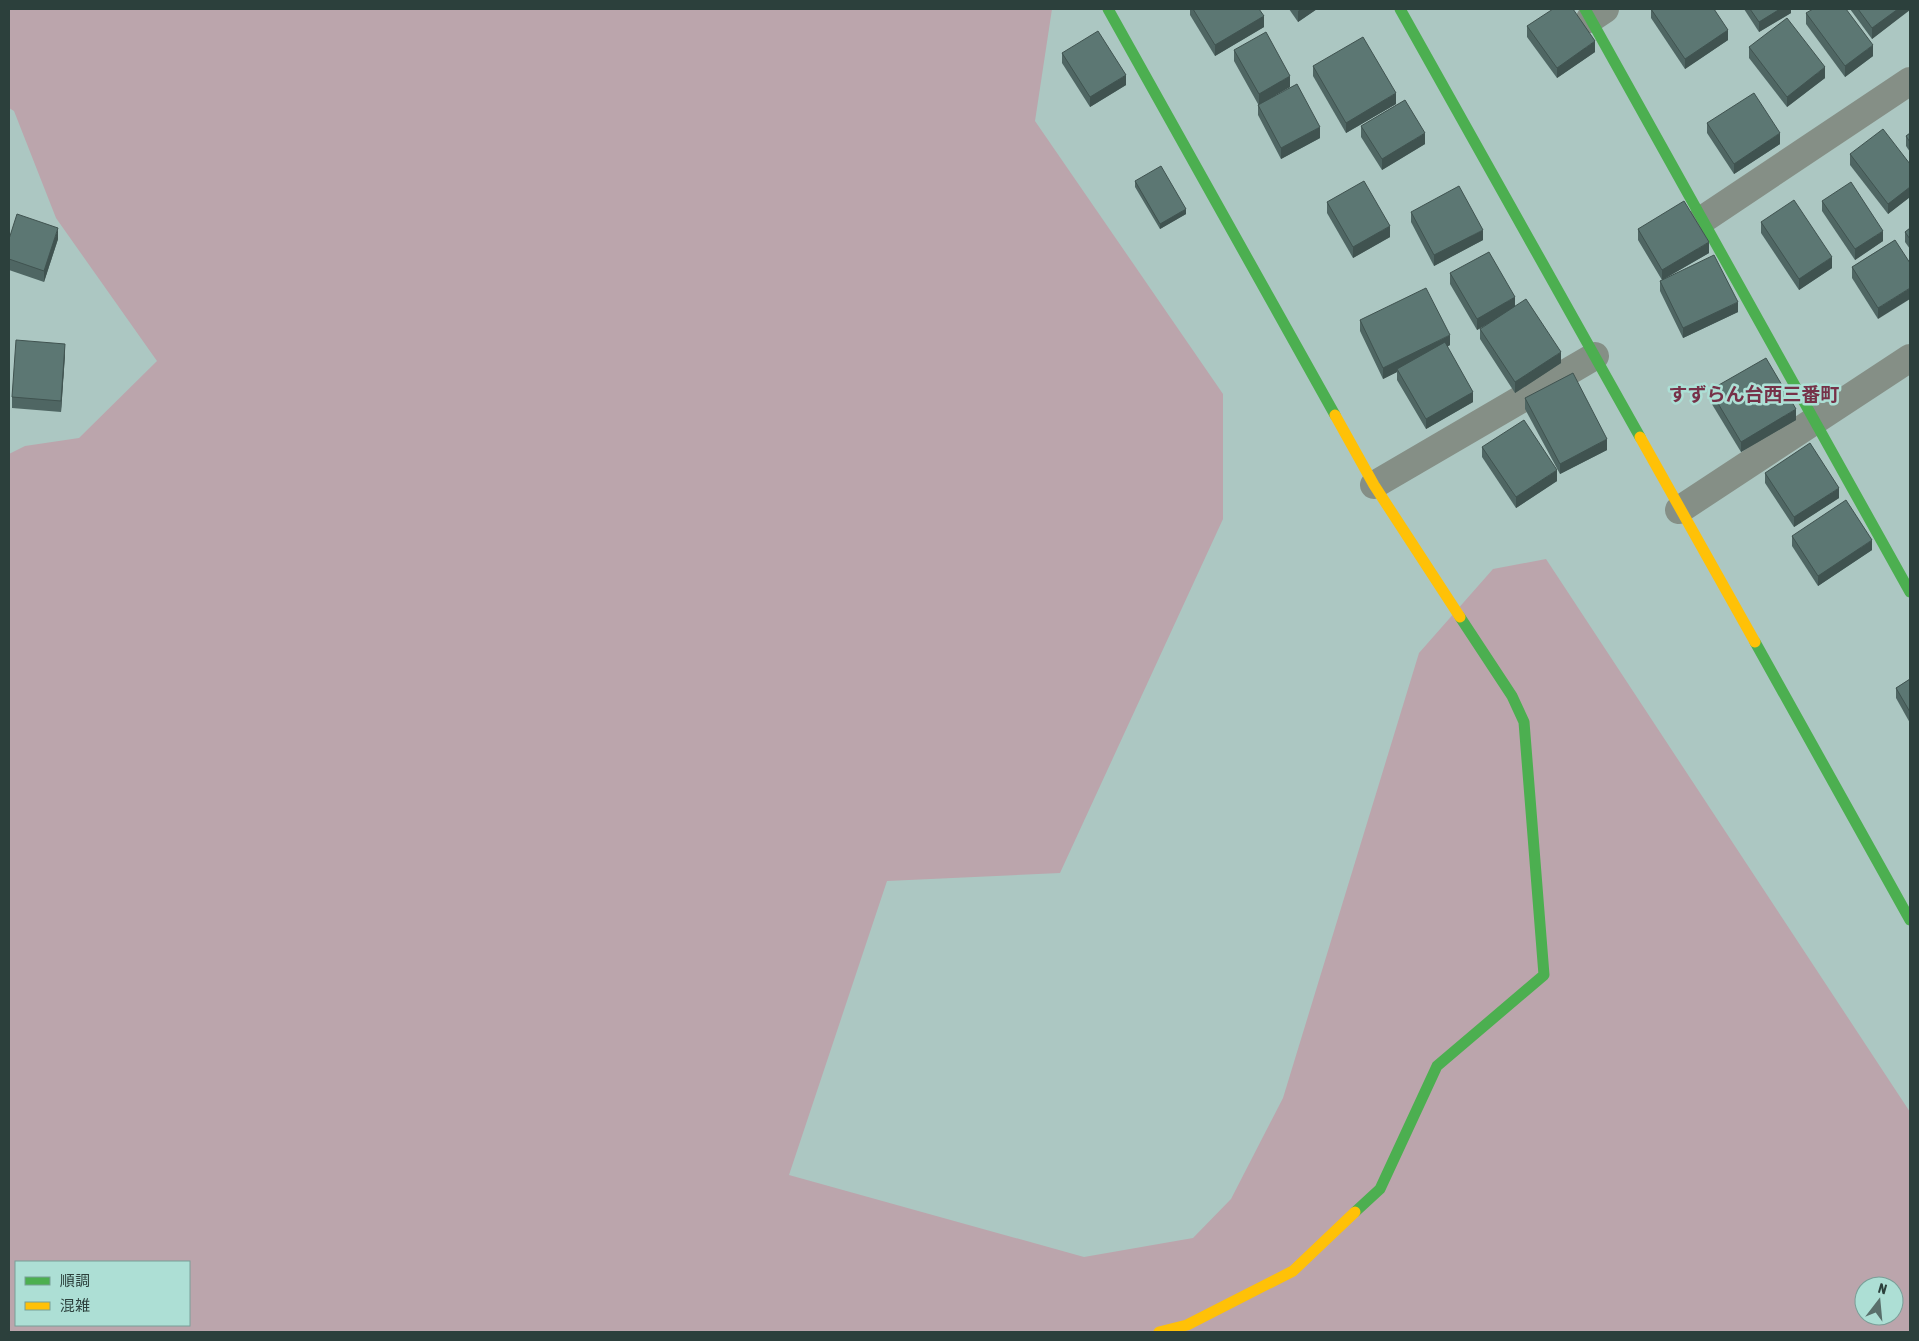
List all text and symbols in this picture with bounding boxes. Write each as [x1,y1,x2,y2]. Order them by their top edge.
district label: すずらん台西三番町 [1668,383,1840,405]
legend [15,1261,190,1326]
text: 順調 [60,1272,90,1289]
north arrow [1854,1276,1904,1326]
text: N [1876,1280,1889,1297]
text: 混雑 [60,1297,90,1314]

